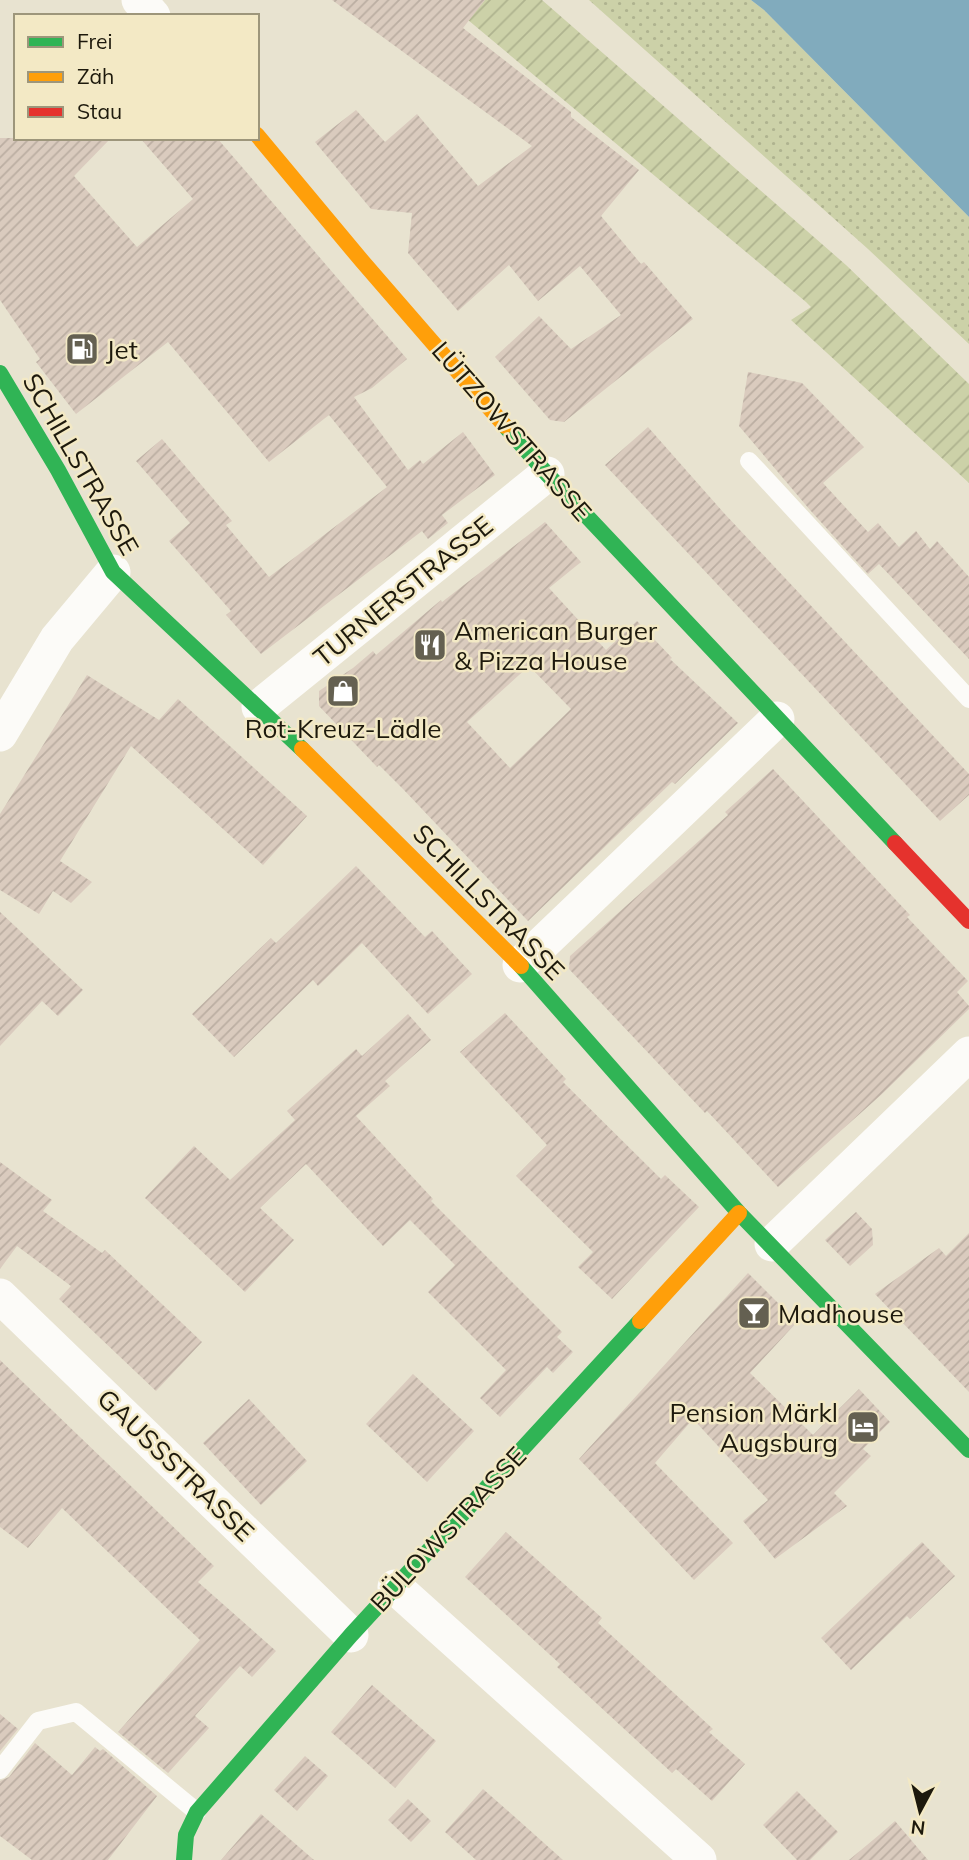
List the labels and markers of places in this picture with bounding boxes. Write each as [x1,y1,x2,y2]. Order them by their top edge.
fuel station icon: Jet [63,330,101,368]
place label: Jet [106,333,138,366]
place label: American Burger & Pizza House [454,614,658,677]
restaurant icon: American Burger & Pizza House [411,626,449,664]
shop icon: Rot-Kreuz-Lädle [324,672,362,710]
place label: Rot-Kreuz-Lädle [245,712,441,745]
bar icon: Madhouse [735,1294,773,1332]
place label: Madhouse [778,1297,904,1330]
place label: Pension Märkl Augsburg [669,1396,838,1459]
hotel icon: Pension Märkl Augsburg [844,1408,882,1446]

